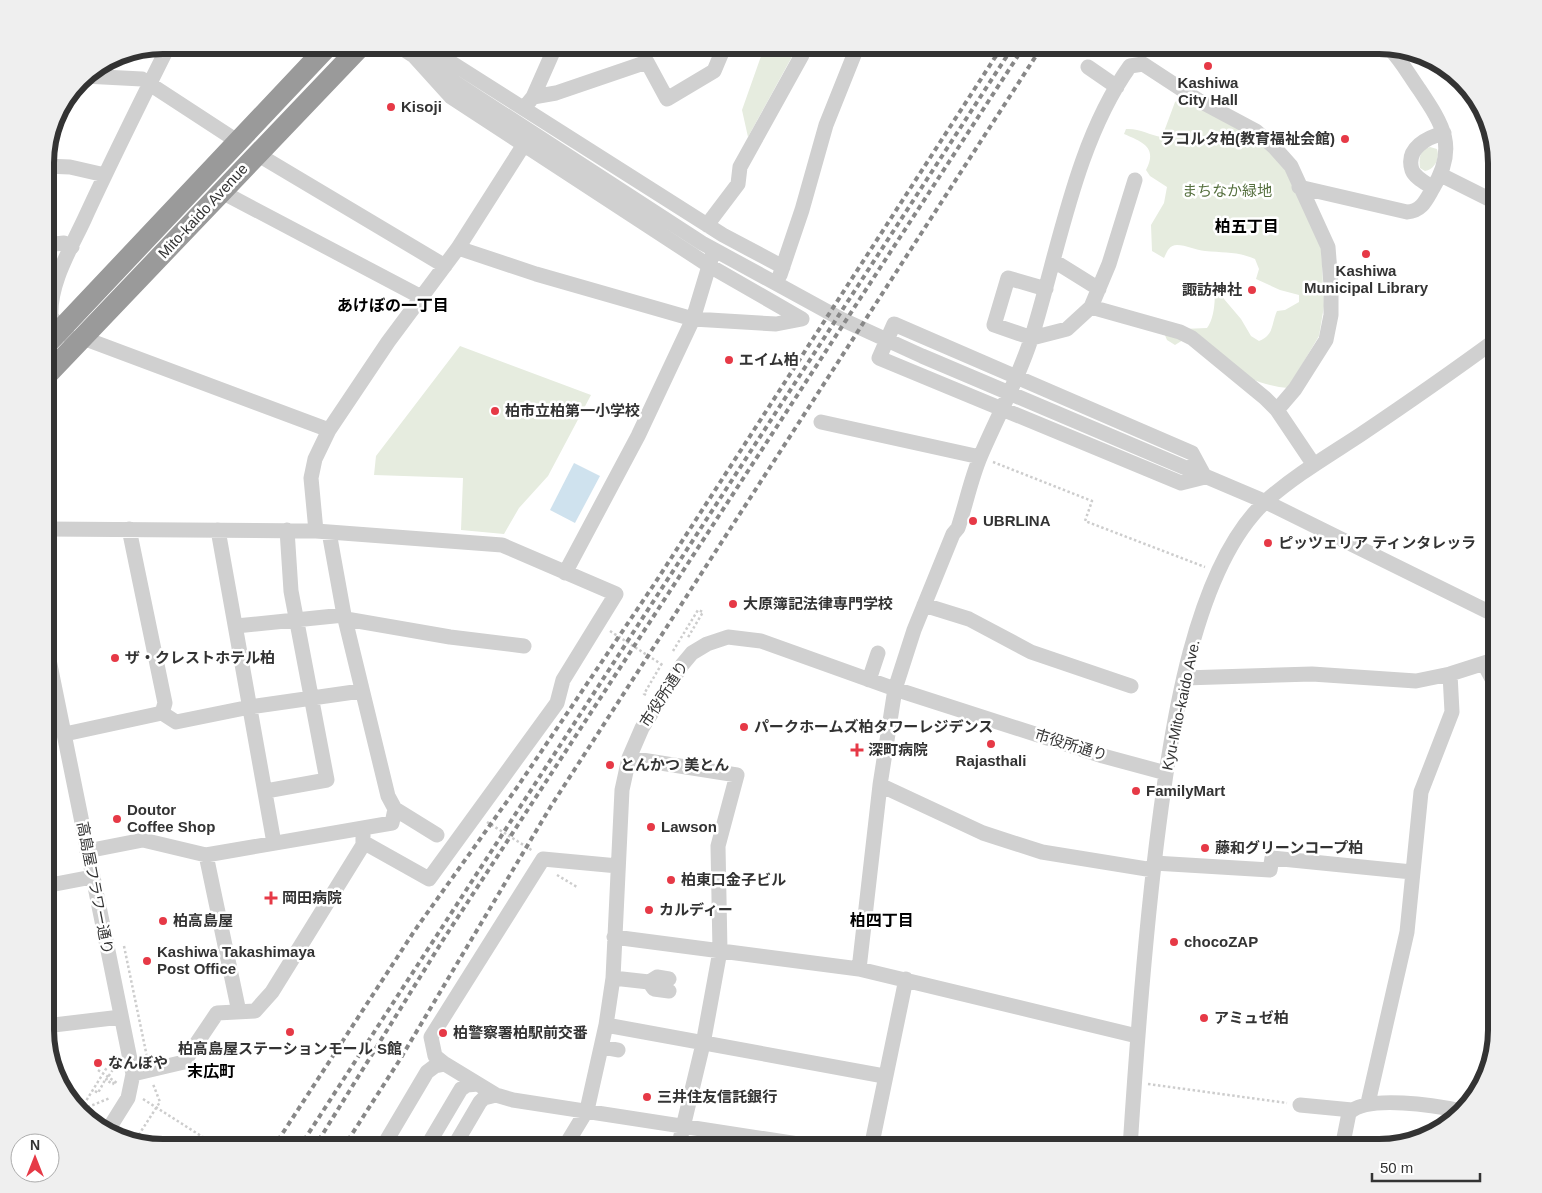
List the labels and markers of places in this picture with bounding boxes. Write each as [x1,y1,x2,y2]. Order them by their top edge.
marker: Kashiwa City Hall [1202,60,1214,72]
place label: Kashiwa City Hall [1178,74,1239,108]
place label: Kisoji [401,98,442,115]
marker: Kisoji [385,101,397,113]
place label: ラコルタ柏(教育福祉会館) [1160,130,1335,147]
marker: ラコルタ柏(教育福祉会館) [1339,133,1351,145]
marker: Kashiwa Municipal Library [1360,248,1372,260]
place label: Kashiwa Municipal Library [1304,262,1429,296]
place label: 諏訪神社 [1182,281,1242,298]
marker: 諏訪神社 [1246,284,1258,296]
place label: エイム柏 [739,351,799,368]
marker: エイム柏 [723,354,735,366]
place label: 柏市立柏第一小学校 [505,402,640,419]
marker: 柏市立柏第一小学校 [489,405,501,417]
place label: UBRLINA [983,512,1051,529]
marker: UBRLINA [967,515,979,527]
place label: ピッツェリア ティンタレッラ [1278,534,1476,551]
marker: ピッツェリア ティンタレッラ [1262,537,1274,549]
place label: 大原簿記法律専門学校 [743,595,893,612]
marker: 大原簿記法律専門学校 [727,598,739,610]
place label: ザ・クレストホテル柏 [125,649,275,666]
marker: ザ・クレストホテル柏 [109,652,121,664]
place label: パークホームズ柏タワーレジデンス [754,718,993,735]
marker: パークホームズ柏タワーレジデンス [738,721,750,733]
marker: Rajasthali [985,738,997,750]
place label: 深町病院 [868,741,928,758]
marker: 深町病院 [850,743,864,757]
place label: Rajasthali [956,752,1026,769]
place label: とんかつ 美とん [620,756,729,773]
marker: とんかつ 美とん [604,759,616,771]
place label: FamilyMart [1146,782,1225,799]
marker: FamilyMart [1130,785,1142,797]
place label: Doutor Coffee Shop [127,801,215,835]
marker: Doutor Coffee Shop [111,813,123,825]
place label: Lawson [661,818,717,835]
marker: Lawson [645,821,657,833]
place label: 藤和グリーンコープ柏 [1215,839,1363,856]
marker: 藤和グリーンコープ柏 [1199,842,1211,854]
place label: 柏東口金子ビル [681,871,786,888]
marker: 柏東口金子ビル [665,874,677,886]
place label: 岡田病院 [282,889,342,906]
marker: 岡田病院 [264,891,278,905]
place label: カルディー [659,901,733,918]
marker: カルディー [643,904,655,916]
place label: 柏高島屋 [173,912,233,929]
marker: 柏高島屋 [157,915,169,927]
place label: chocoZAP [1184,933,1258,950]
marker: chocoZAP [1168,936,1180,948]
place label: Kashiwa Takashimaya Post Office [157,943,316,977]
marker: Kashiwa Takashimaya Post Office [141,955,153,967]
place label: アミュゼ柏 [1214,1009,1289,1026]
marker: アミュゼ柏 [1198,1012,1210,1024]
place label: 柏警察署柏駅前交番 [453,1024,588,1041]
marker: 柏高島屋ステーションモール S館 [284,1026,296,1038]
marker: 柏警察署柏駅前交番 [437,1027,449,1039]
place label: 柏高島屋ステーションモール S館 [178,1040,402,1057]
place label: なんぼや [108,1054,168,1071]
marker: なんぼや [92,1057,104,1069]
place label: 三井住友信託銀行 [657,1088,777,1105]
marker: 三井住友信託銀行 [641,1091,653,1103]

